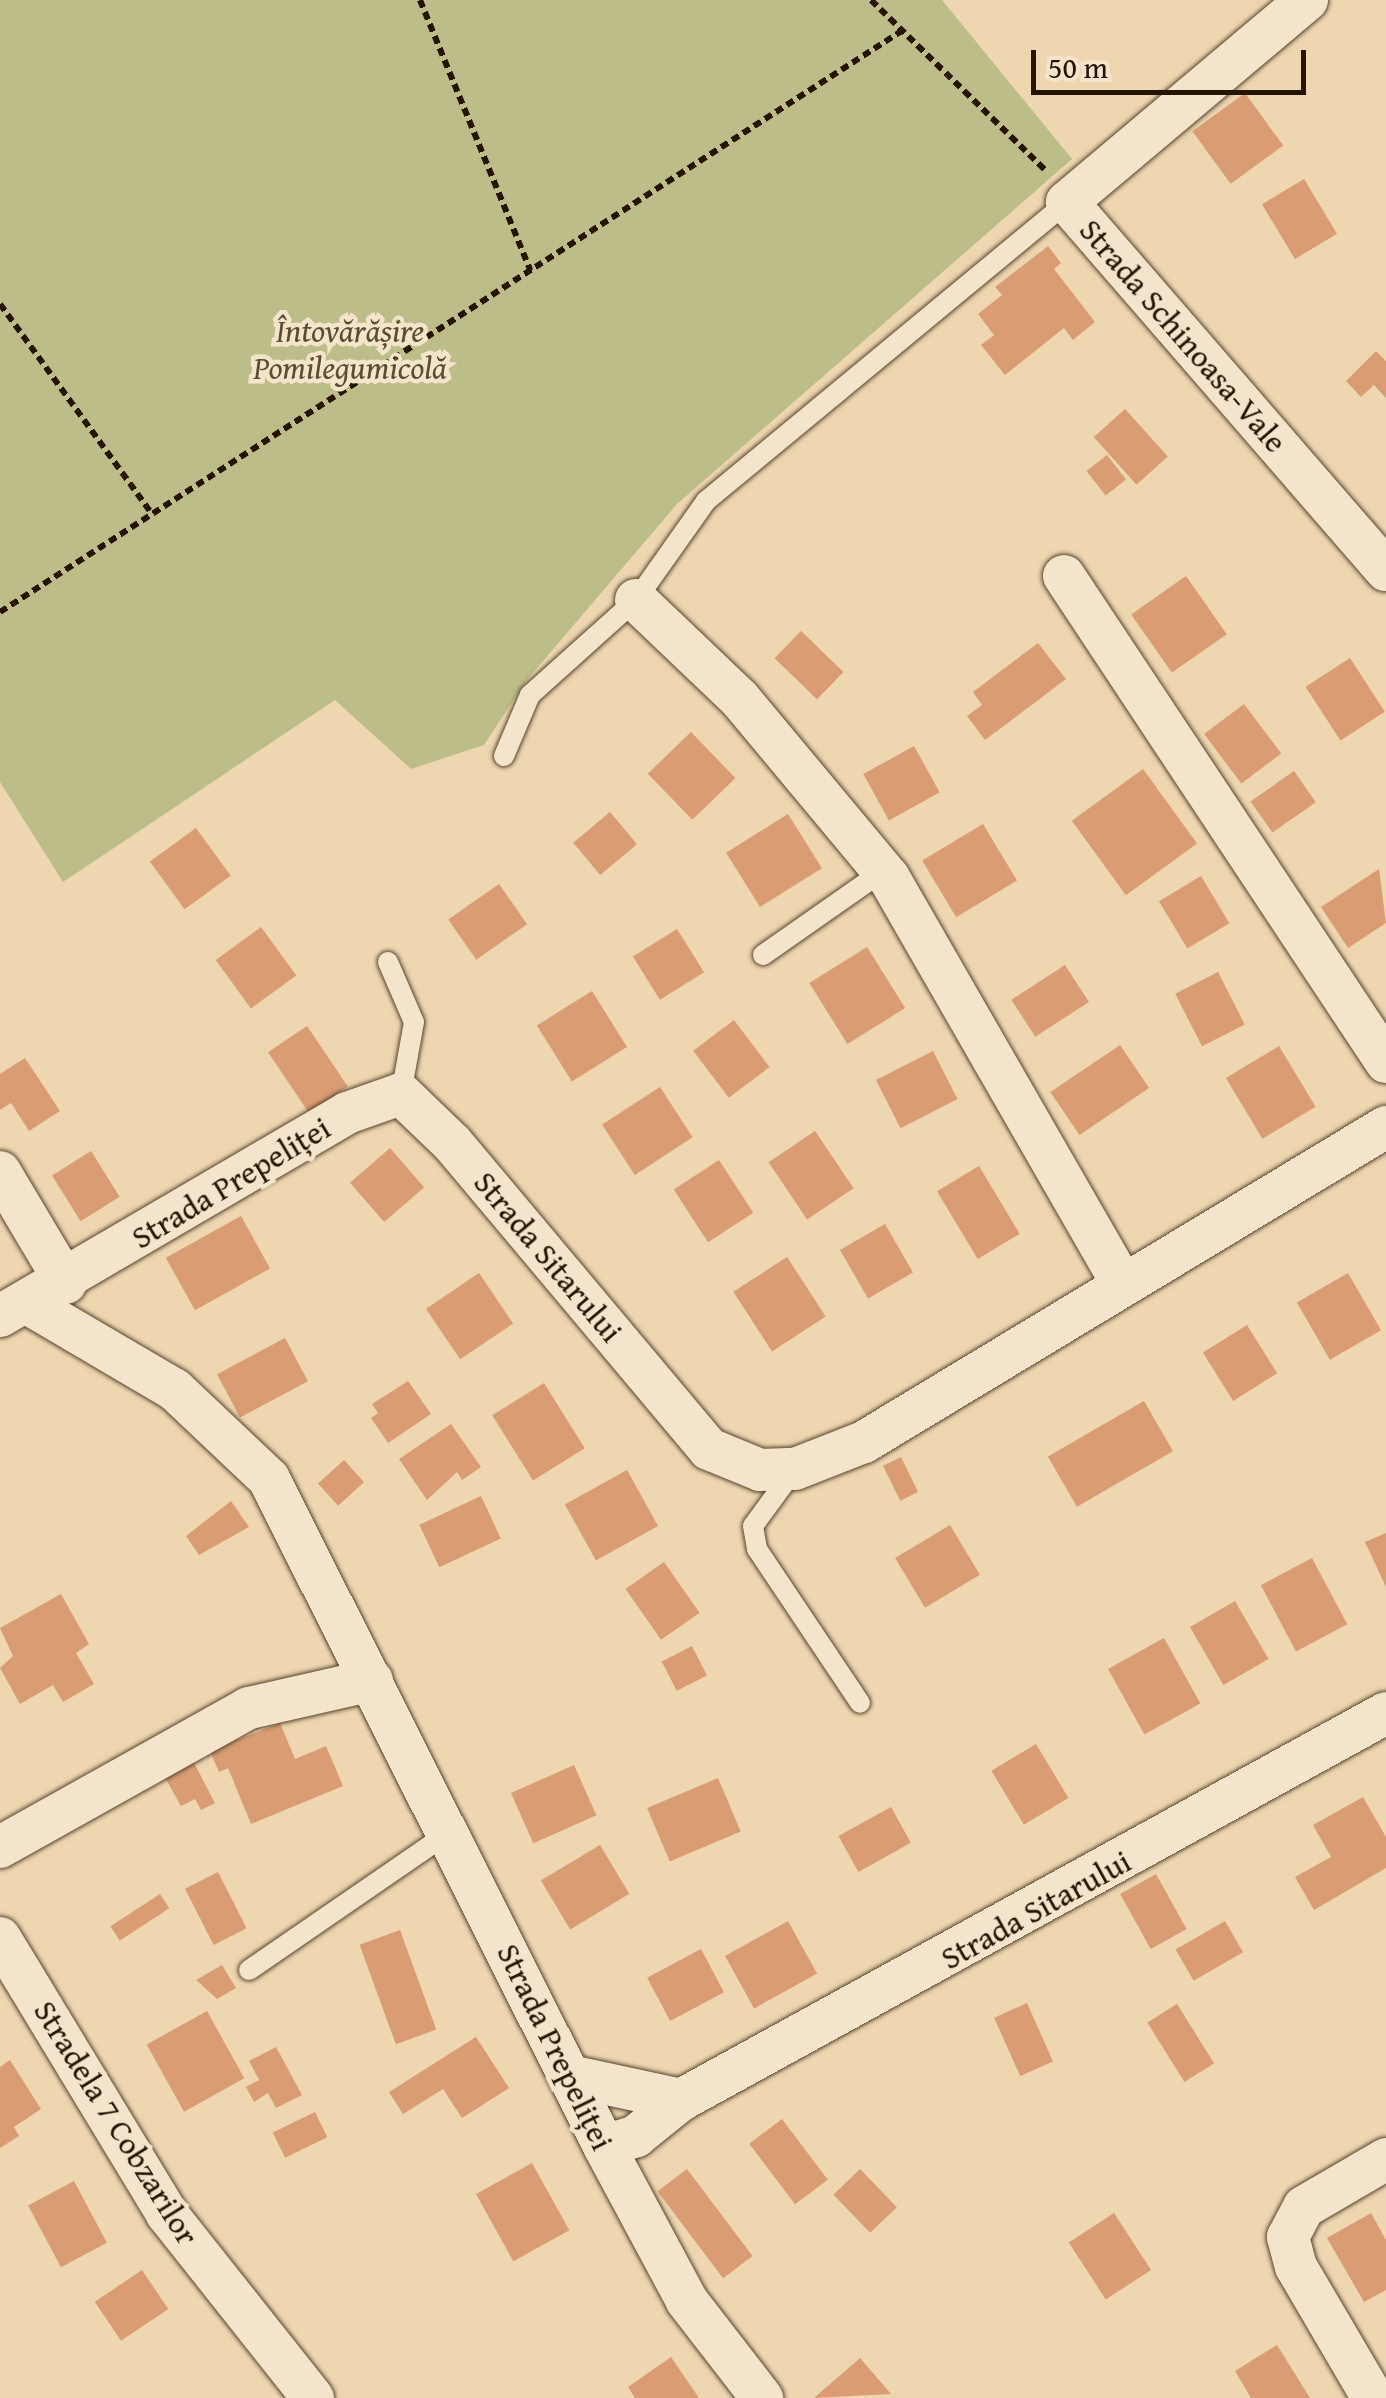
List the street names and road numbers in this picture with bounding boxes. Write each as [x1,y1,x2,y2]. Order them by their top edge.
street label: Strada Schinoasa-Vale [1071,211,1295,461]
street label: Strada Prepeliței [125,1109,337,1257]
street label: Strada Sitarului [465,1164,631,1350]
street label: Strada Sitarului [934,1842,1138,1978]
street label: Strada Prepeliței [489,1938,621,2156]
street label: Stradela 7 Cobzarilor [25,1994,207,2252]

